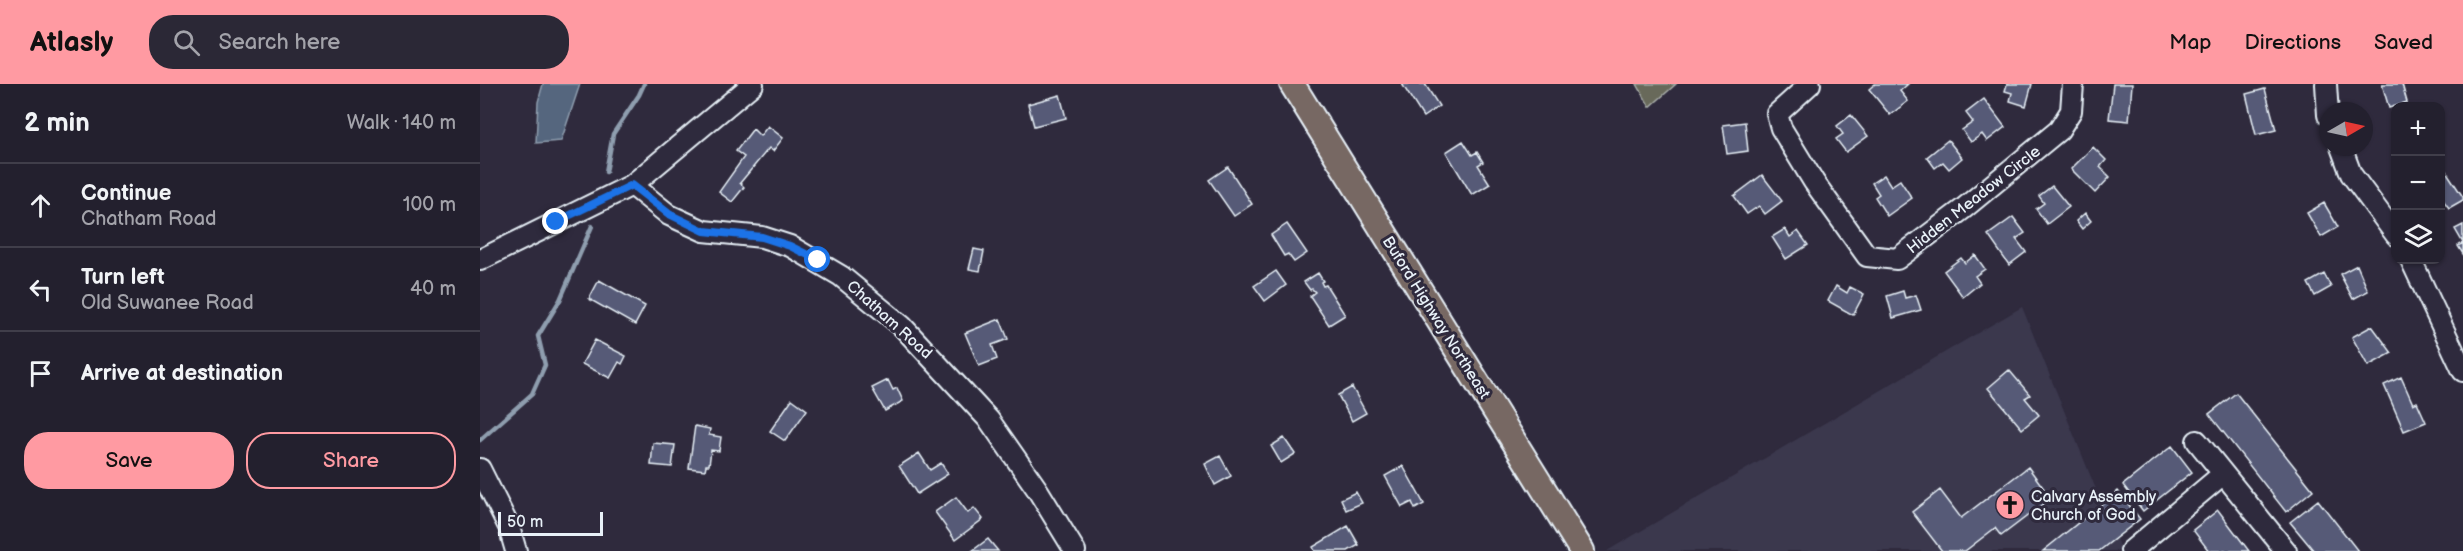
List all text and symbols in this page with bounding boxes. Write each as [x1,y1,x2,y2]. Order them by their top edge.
search box [149,15,569,69]
text: Atlasly [30,26,113,59]
icon: search [170,26,203,59]
text: Search here [218,29,340,56]
text: Map [2169,30,2212,55]
text: Directions [2245,30,2341,55]
text: Saved [2374,30,2433,55]
north arrow [2319,102,2373,156]
map controls [2391,102,2445,264]
button: + [2391,102,2445,156]
text: 2 min [24,108,90,139]
text: Walk · 140 m [347,111,456,135]
street label: Hidden Meadow Circle [1903,142,2045,258]
button: − [2391,156,2445,210]
text: Continue [81,180,171,207]
icon: ahead [24,189,57,222]
text: 100 m [403,193,456,217]
text: Chatham Road [81,207,216,231]
route end [542,208,568,234]
button: layers [2391,210,2445,264]
street label: Buford Highway Northeast [1378,233,1494,403]
route start [804,246,830,272]
text: Turn left [81,264,165,291]
icon: left [24,273,57,306]
text: 40 m [410,277,456,301]
street label: Chatham Road [842,277,936,363]
text: Old Suwanee Road [81,291,254,315]
icon: arrive [24,357,57,390]
text: Arrive at destination [81,360,283,387]
button: Save [24,432,234,489]
button: Share [246,432,456,489]
place label: Calvary Assembly Church of God [2031,488,2157,525]
church icon: Calvary Assembly Church of God [1994,489,2026,521]
scale bar [498,509,603,536]
text: 50 m [507,513,543,532]

